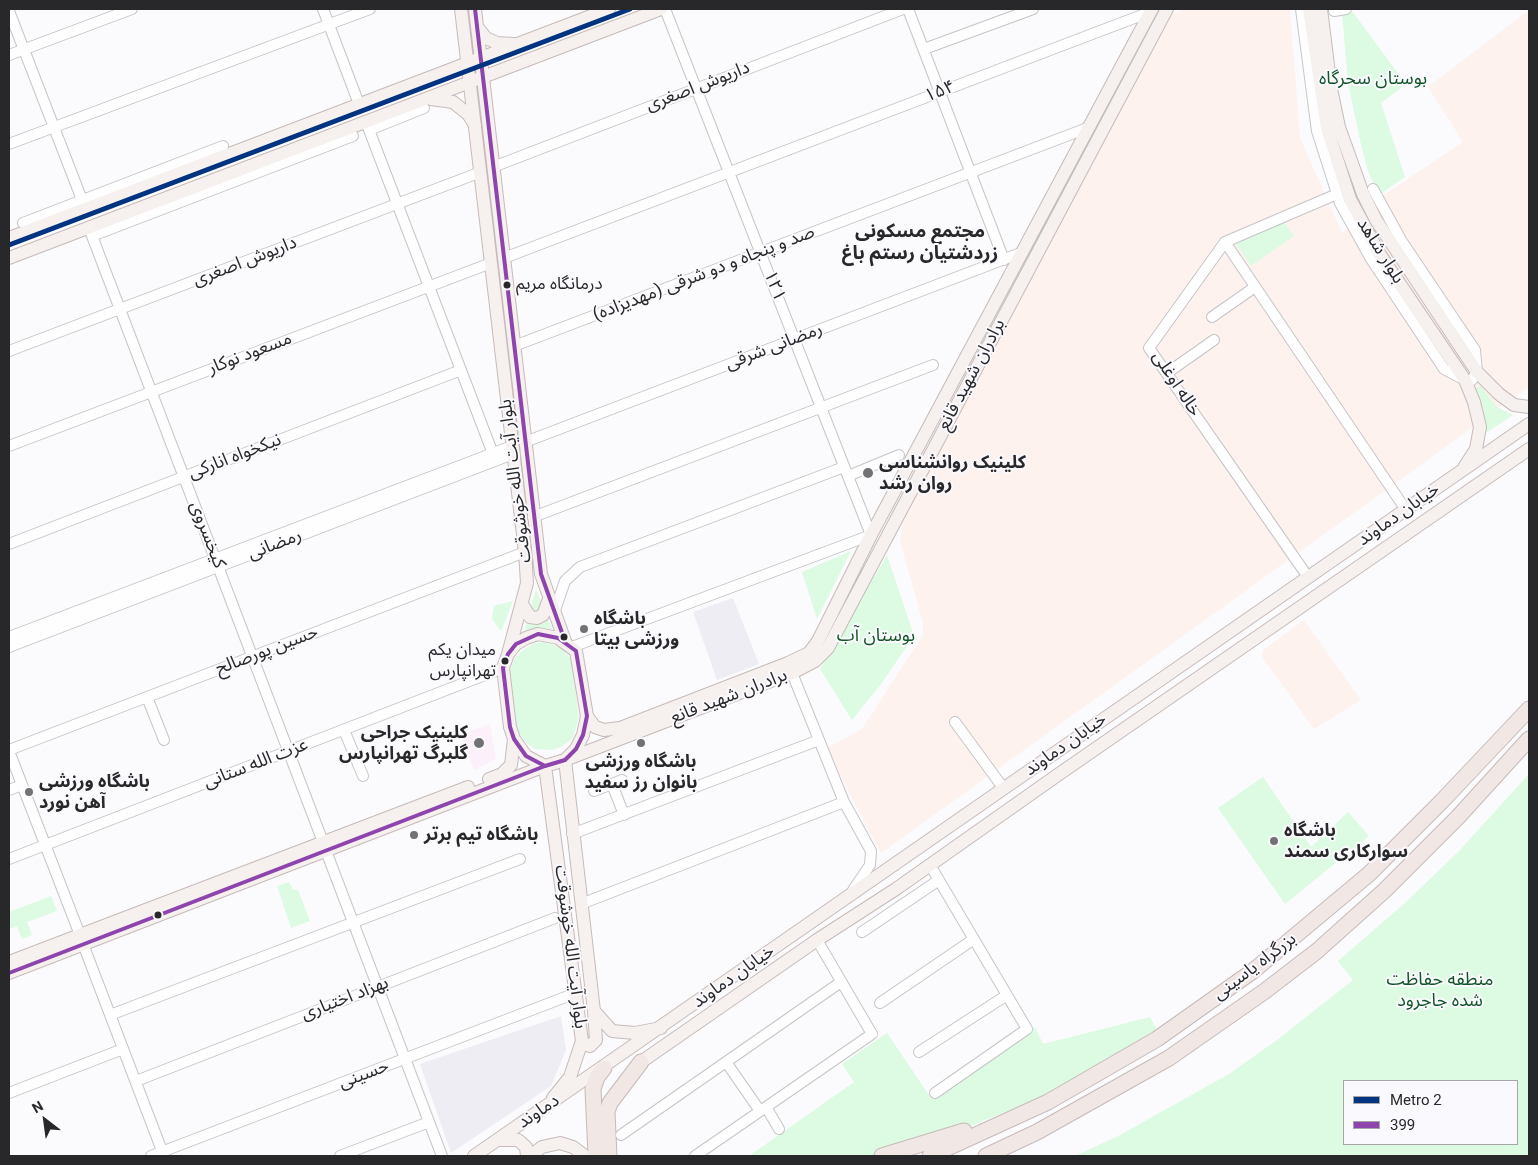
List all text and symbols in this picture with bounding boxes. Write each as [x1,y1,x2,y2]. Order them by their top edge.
street label: داریوش اصغری [643,57,753,117]
park label: بوستان سحرگاه [1319,68,1427,90]
street label: ۱۵۴ [922,76,958,108]
street label: بلوار شاهد [1351,214,1409,288]
district label: مجتمع مسکونی زردشتیان رستم باغ [842,221,998,265]
street label: صد و پنجاه و دو شرقی (مهدیزاده) [590,222,818,326]
street label: داریوش اصغری [190,232,300,292]
street label: ۱۲۱ [758,268,790,304]
place label: درمانگاه مریم [516,275,603,295]
marker: درمانگاه مریم [502,280,512,290]
street label: برادران شهید قانع [934,315,1010,435]
street label: رمضانی شرقی [722,319,826,375]
street label: مسعود نوکار [205,328,295,380]
street label: خاله اوغلی [1147,347,1205,421]
street label: بلوار آیت الله خوشوقت [495,398,537,564]
street label: نیکخواه انارکی [186,429,284,485]
place label: کلینیک روانشناسی روان رشد [879,452,1026,494]
marker: کلینیک روانشناسی روان رشد [861,466,875,480]
street label: خیابان دماوند [1354,479,1444,551]
street label: کیخسروی [184,499,230,571]
street label: رمضانی [245,525,305,565]
place label: باشگاه ورزشی بیتا [594,608,679,650]
street label: حسین پورصالح [213,622,321,680]
marker: باشگاه ورزشی بیتا [578,623,590,635]
park label: بوستان آب [837,625,915,647]
unlabelled marker [559,632,569,642]
place label: میدان یکم تهرانپارس [429,641,496,681]
marker: میدان یکم تهرانپارس [500,656,510,666]
street label: برادران شهید قانع [668,665,790,729]
street label: خیابان دماوند [1021,709,1111,781]
place label: کلینیک جراحی گلبرگ تهرانپارس [339,722,468,764]
street label: عزت الله ستانی [201,734,311,794]
marker: کلینیک جراحی گلبرگ تهرانپارس [472,736,486,750]
marker: باشگاه ورزشی بانوان رز سفید [635,737,647,749]
place label: باشگاه ورزشی بانوان رز سفید [585,751,697,794]
place label: باشگاه ورزشی آهن نورد [39,771,150,814]
marker: باشگاه ورزشی آهن نورد [23,786,35,798]
place label: باشگاه سوارکاری سمند [1284,820,1408,862]
place label: باشگاه تیم برتر [424,824,538,846]
marker: باشگاه تیم برتر [408,829,420,841]
marker: باشگاه سوارکاری سمند [1268,835,1280,847]
street label: بلوار آیت الله خوشوقت [549,864,591,1030]
unlabelled marker [153,910,163,920]
street label: بزرگراه یاسینی [1209,929,1301,1005]
street label: خیابان دماوند [689,941,779,1013]
park label: منطقه حفاظت شده جاجرود [1386,969,1494,1012]
street label: بهزاد اختیاری [298,972,392,1026]
street label: حسینی [336,1056,392,1094]
legend [1343,1080,1518,1145]
street label: دماوند [514,1090,564,1134]
text: Metro 2 [1390,1091,1442,1109]
north arrow [20,1095,70,1145]
text: N [29,1098,46,1116]
text: 399 [1390,1116,1415,1134]

